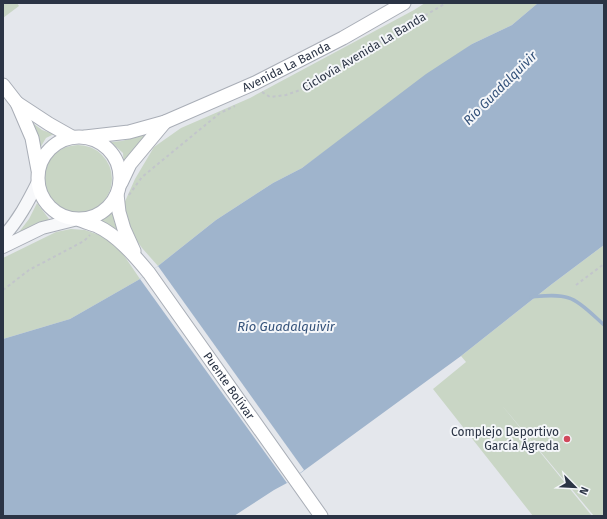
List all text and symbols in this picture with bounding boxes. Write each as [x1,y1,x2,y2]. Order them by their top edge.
street label: Ciclovía Avenida La Banda [300,9,428,95]
street label: Avenida La Banda [240,39,333,95]
water label: Río Guadalquivir [460,47,541,128]
water label: Río Guadalquivir [237,319,336,334]
street label: Puente Bolívar [200,350,258,423]
place label: Complejo Deportivo García Ágreda [451,425,559,453]
marker: Complejo Deportivo García Ágreda [562,434,572,444]
north arrow [555,467,595,507]
text: N [576,485,591,497]

